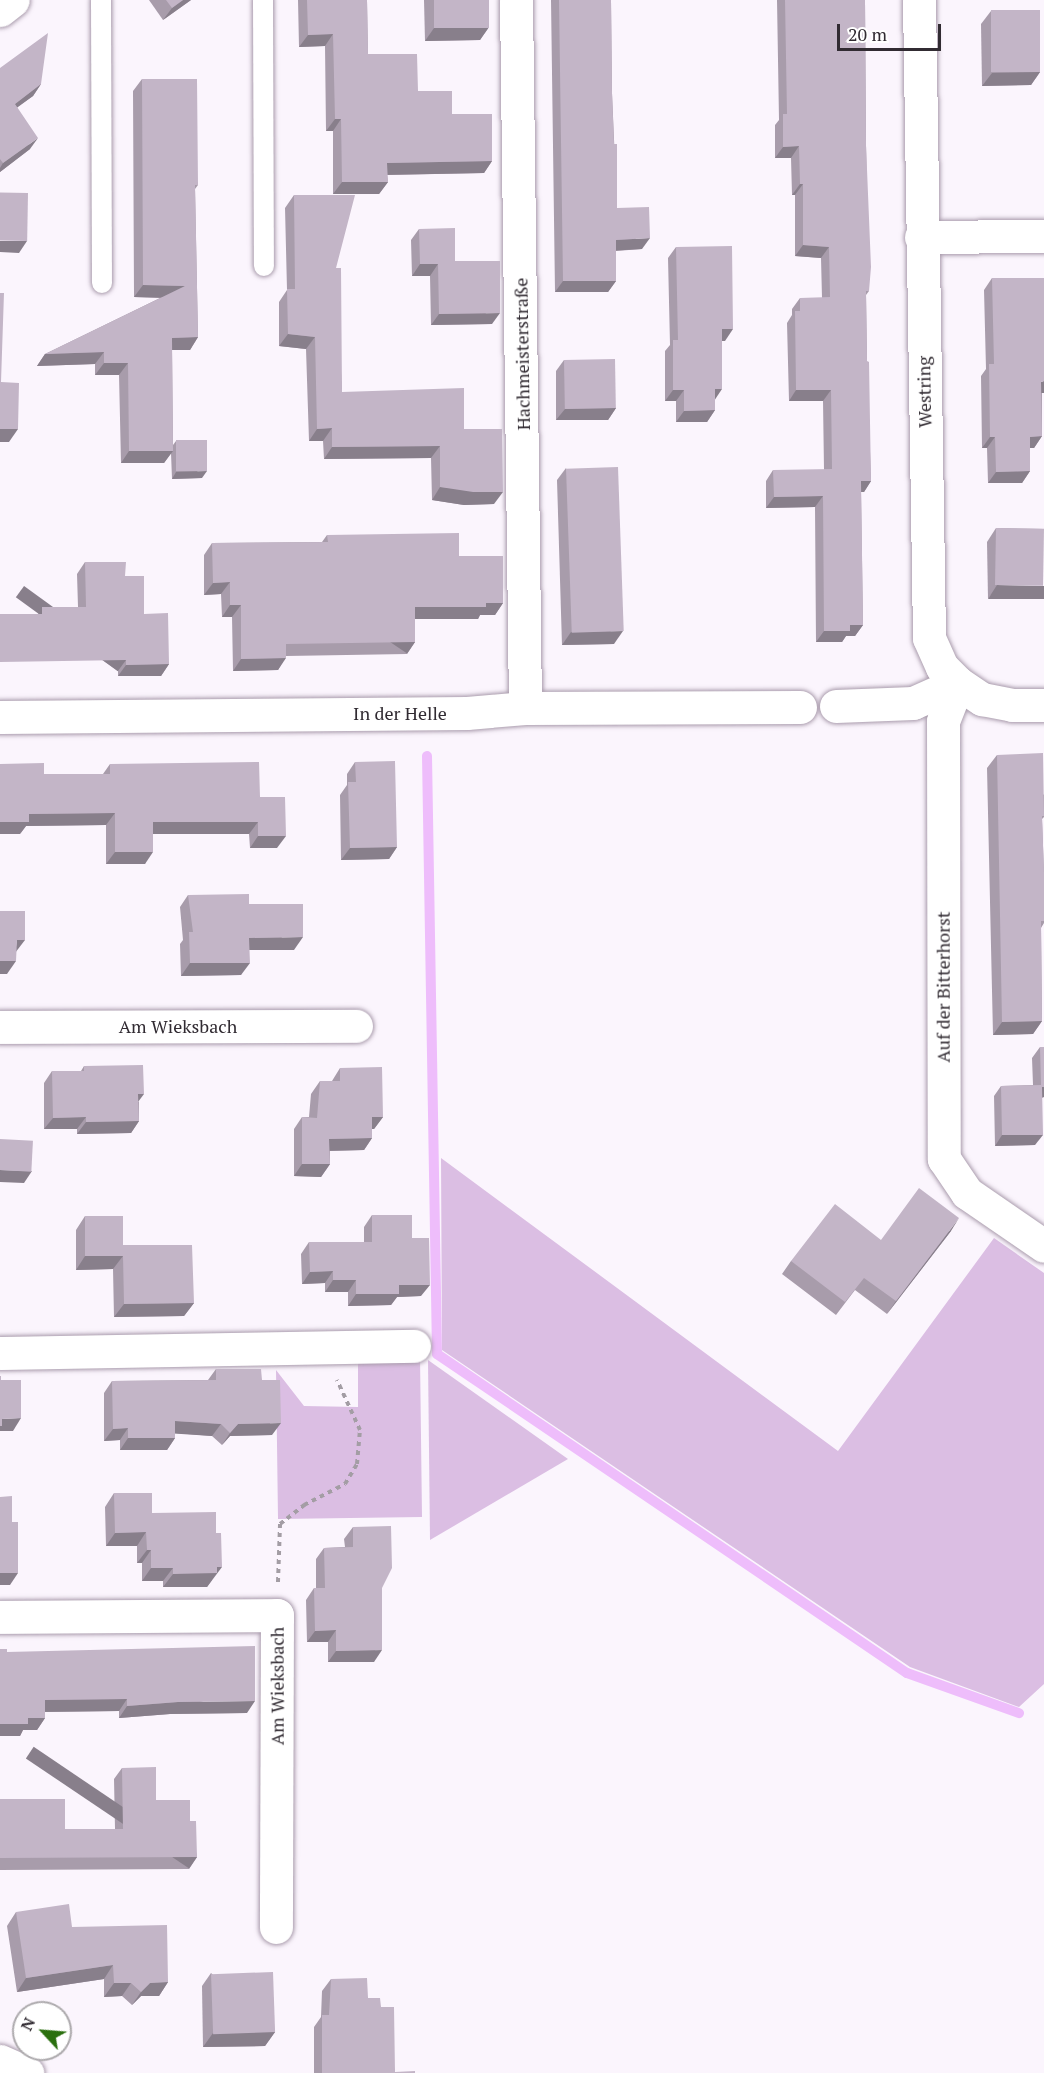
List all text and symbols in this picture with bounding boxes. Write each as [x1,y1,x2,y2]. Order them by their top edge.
scale bar [840,12,944,50]
text: 20 m [848,22,887,46]
street label: Hachmeisterstraße [510,278,534,430]
street label: Westring [913,356,935,428]
street label: In der Helle [353,702,447,724]
street label: Auf der Bitterhorst [932,911,954,1063]
street label: Am Wieksbach [119,1015,237,1037]
street label: Am Wieksbach [266,1627,288,1745]
north arrow [12,2001,72,2061]
text: N [15,2014,40,2034]

